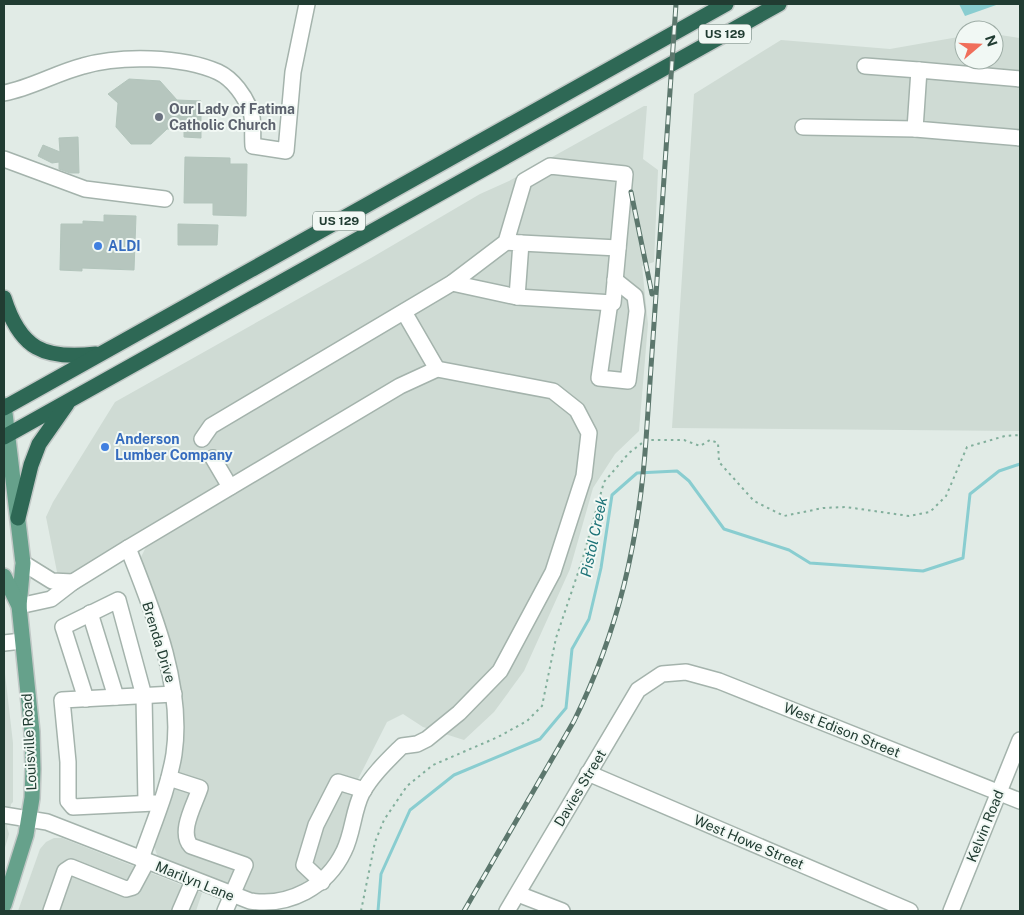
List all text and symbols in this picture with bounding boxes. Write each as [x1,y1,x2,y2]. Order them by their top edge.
north arrow [954,20,1004,70]
road number: US 129 [699,24,751,44]
text: N [982,33,1001,49]
place label: Our Lady of Fatima Catholic Church [169,101,295,133]
marker: Our Lady of Fatima Catholic Church [153,111,165,123]
road number: US 129 [313,212,365,230]
place label: ALDI [108,238,141,254]
marker: ALDI [92,240,104,252]
place label: Anderson Lumber Company [115,431,233,463]
marker: Anderson Lumber Company [99,441,111,453]
water label: Pistol Creek [577,494,610,579]
street label: Brenda Drive [139,600,179,684]
street label: Louisville Road [18,693,40,791]
street label: West Edison Street [781,699,903,761]
street label: Davies Street [551,747,609,829]
street label: Kelvin Road [963,788,1007,864]
street label: West Howe Street [692,812,806,872]
street label: Marilyn Lane [153,858,237,904]

